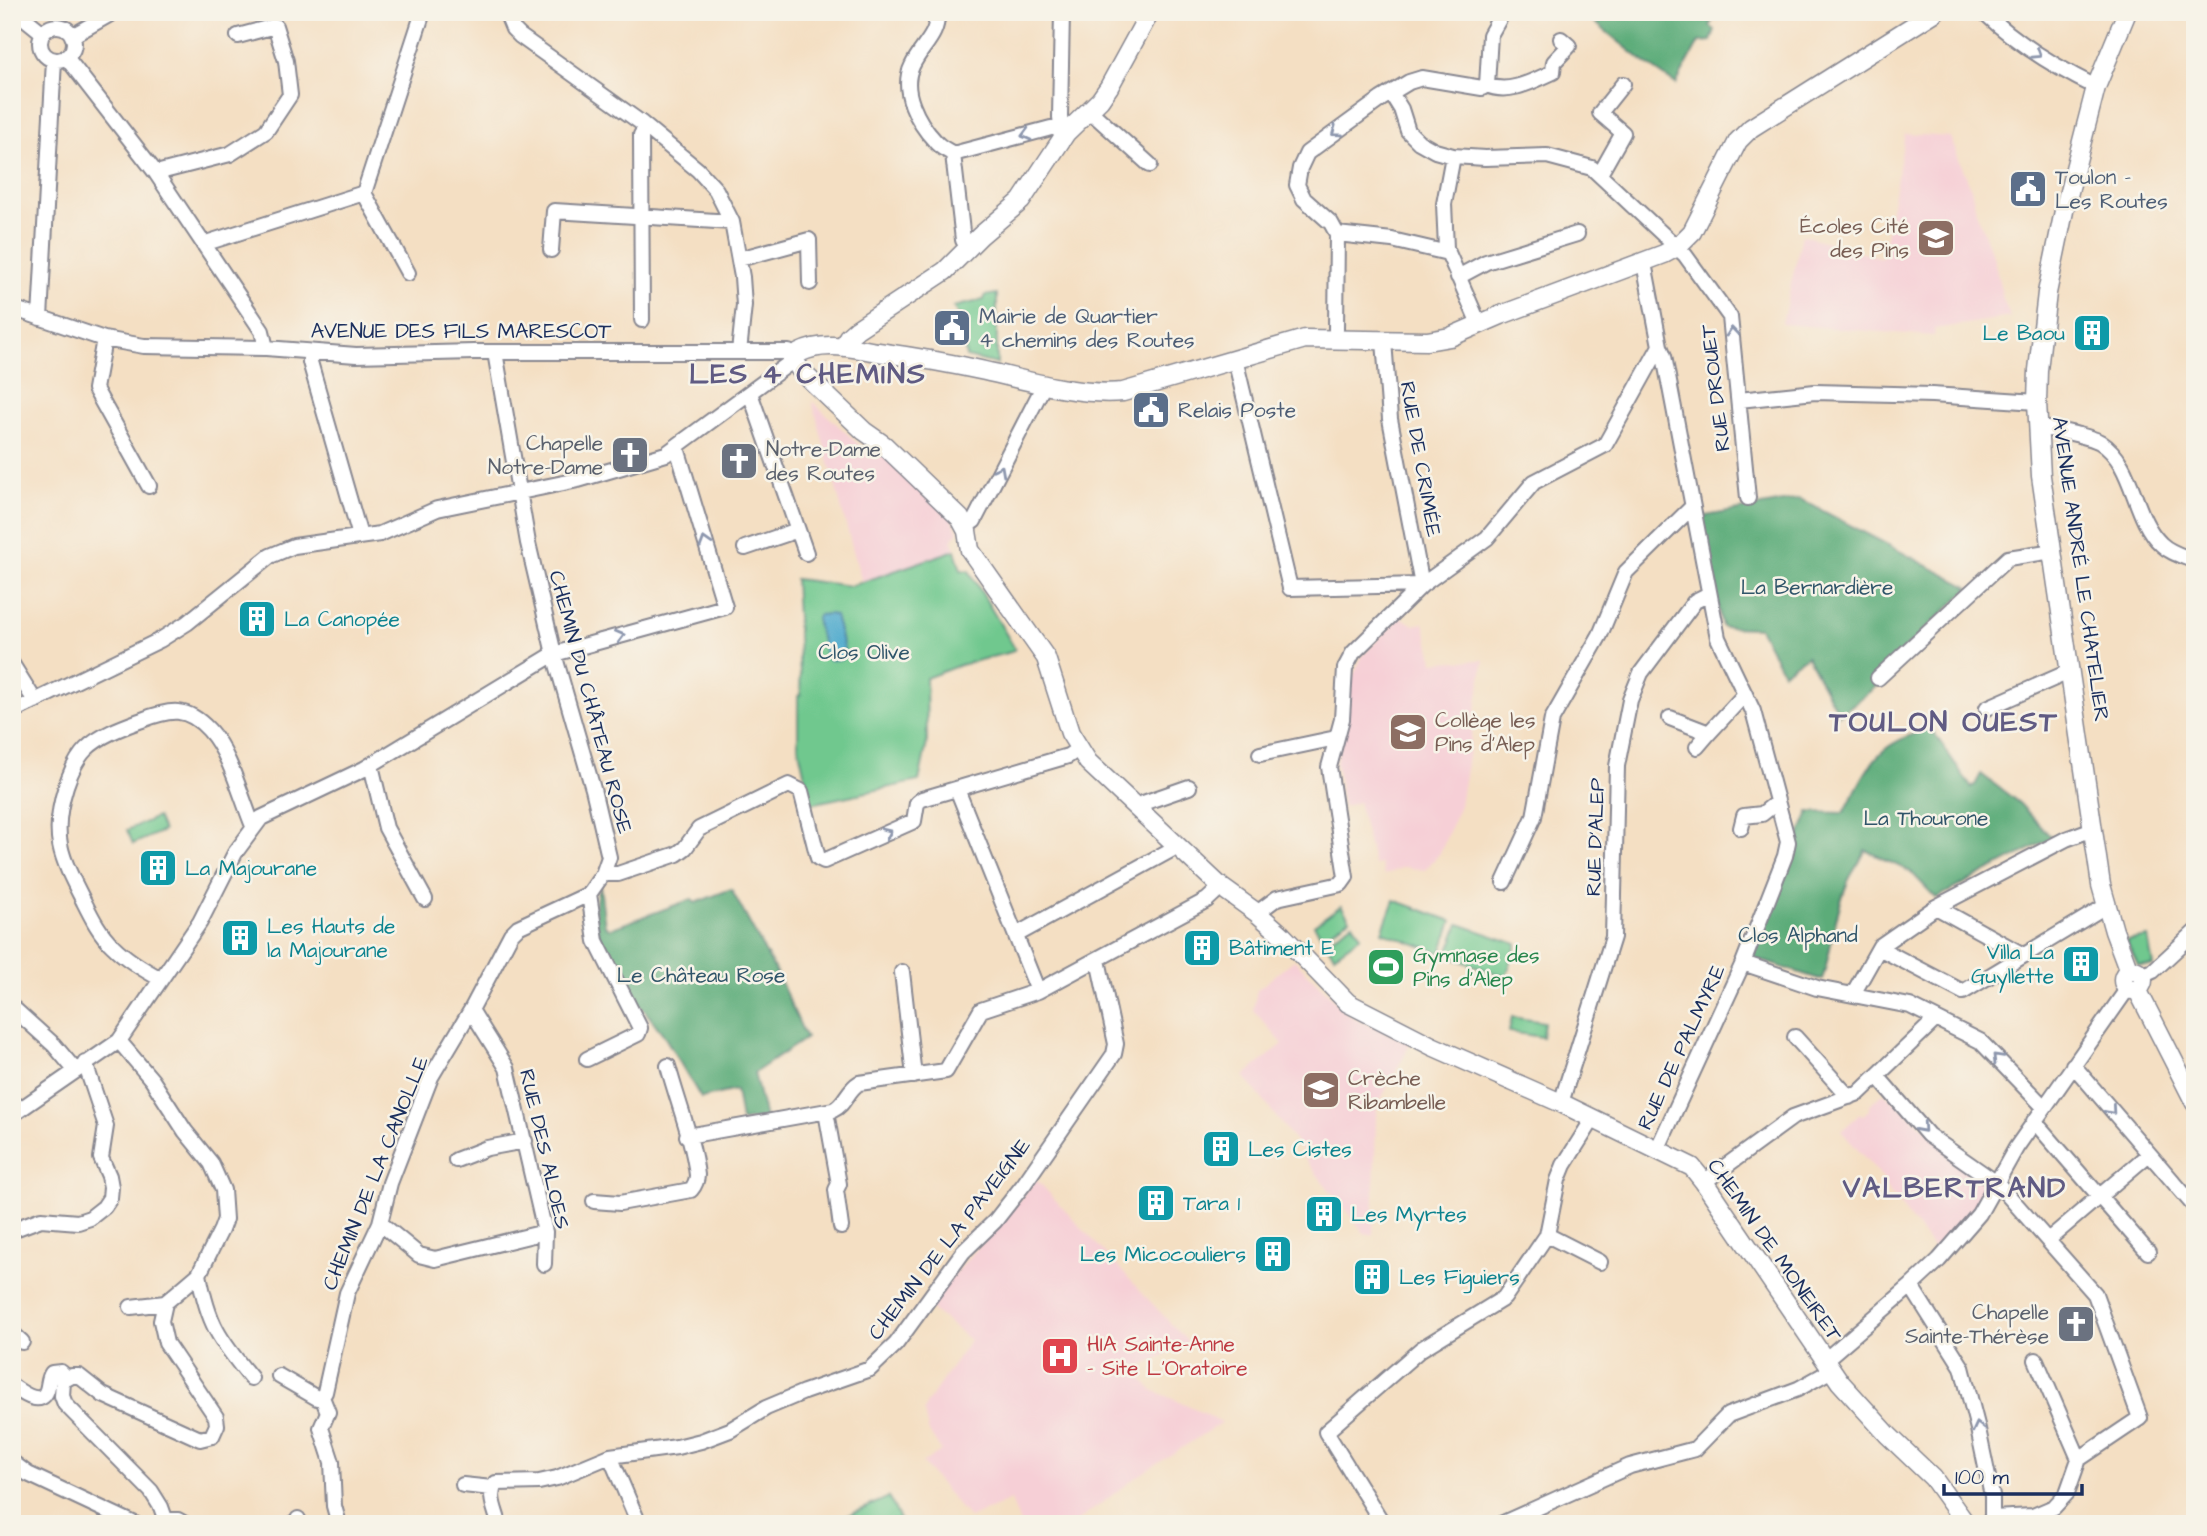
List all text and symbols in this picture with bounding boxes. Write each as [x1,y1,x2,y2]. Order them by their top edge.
one-way arrow [2029,46,2042,58]
one-way arrow [1331,124,1344,137]
one-way arrow [1020,127,1032,141]
place label: Toulon - Les Routes [2055,163,2168,216]
public building icon: Toulon - Les Routes [2007,168,2049,210]
place label: Écoles Cité des Pins [1800,212,1909,265]
school or university icon: Écoles Cité des Pins [1915,217,1957,259]
place label: Mairie de Quartier 4 chemins des Routes [979,302,1195,355]
public building icon: Mairie de Quartier 4 chemins des Routes [931,307,973,349]
building icon: Le Baou [2071,312,2113,354]
street label: AVENUE DES FILS MARESCOT [311,317,612,346]
place label: Le Baou [1983,319,2065,348]
street label: RUE DROUET [1693,322,1738,453]
one-way arrow [1725,327,1740,338]
district label: LES 4 CHEMINS [689,355,927,394]
street label: RUE DE CRIMÉE [1393,379,1449,540]
public building icon: Relais Poste [1130,389,1172,431]
place label: Relais Poste [1178,396,1296,425]
street label: AVENUE ANDRÉ LE CHATELIER [2045,415,2116,724]
place label: Chapelle Notre-Dame [488,429,603,482]
church icon: Chapelle Notre-Dame [609,434,651,476]
place label: Notre-Dame des Routes [766,435,881,488]
church icon: Notre-Dame des Routes [718,440,760,482]
one-way arrow [992,465,1006,477]
one-way arrow [699,536,714,548]
street label: CHEMIN DU CHÂTEAU ROSE [541,567,640,837]
park label: La Bernardière [1741,573,1893,602]
building icon: La Canopée [236,598,278,640]
place label: La Canopée [284,605,400,635]
one-way arrow [614,630,626,644]
park label: Clos Olive [818,638,910,667]
district label: TOULON OUEST [1828,703,2059,742]
place label: Collège les Pins d'Alep [1435,706,1535,760]
school or university icon: Collège les Pins d'Alep [1387,711,1429,753]
street label: RUE D'ALEP [1579,777,1612,897]
park label: La Thourone [1864,804,1988,833]
one-way arrow [879,827,892,841]
building icon: La Majourane [137,847,179,889]
place label: La Majourane [185,854,317,883]
place label: Les Hauts de la Majourane [267,912,395,965]
building icon: Les Hauts de la Majourane [219,917,261,959]
park label: Clos Alphand [1738,921,1858,951]
building icon: Bâtiment E [1181,927,1223,969]
place label: Bâtiment E [1229,934,1334,963]
place label: Villa La Guyllette [1971,938,2054,993]
place label: Gymnase des Pins d'Alep [1413,941,1540,995]
building icon: Villa La Guyllette [2060,943,2102,985]
sports icon: Gymnase des Pins d'Alep [1365,946,1407,988]
street label: RUE DE PALMYRE [1630,959,1733,1135]
park label: Le Château Rose [617,961,785,990]
street label: CHEMIN DE LA CANOLLE [315,1051,436,1295]
one-way arrow [1992,1053,2005,1066]
place label: Crèche Ribambelle [1348,1064,1446,1117]
street label: RUE DES ALOES [512,1066,577,1232]
school or university icon: Crèche Ribambelle [1300,1069,1342,1111]
one-way arrow [2103,1101,2115,1114]
one-way arrow [1914,1120,1926,1133]
building icon: Les Cistes [1200,1128,1242,1170]
street label: CHEMIN DE LA PAVEIGNE [861,1132,1038,1346]
place label: Les Cistes [1248,1135,1352,1164]
street label: CHEMIN DE MONEIRET [1700,1153,1849,1348]
district label: VALBERTRAND [1842,1169,2067,1208]
building icon: Tara 1 [1135,1182,1177,1224]
place label: Tara 1 [1183,1189,1240,1218]
building icon: Les Myrtes [1303,1193,1345,1235]
place label: Les Myrtes [1351,1200,1467,1231]
building icon: Les Micocouliers [1252,1233,1294,1275]
place label: Les Micocouliers [1080,1240,1246,1269]
building icon: Les Figuiers [1351,1256,1393,1298]
place label: Les Figuiers [1399,1263,1520,1294]
place label: Chapelle Sainte-Thérèse [1905,1298,2049,1351]
church icon: Chapelle Sainte-Thérèse [2055,1303,2097,1345]
place label: HIA Sainte-Anne - Site L'Oratoire [1087,1330,1248,1383]
hospital icon: HIA Sainte-Anne - Site L'Oratoire [1039,1335,1081,1377]
one-way arrow [1971,1421,1986,1433]
scale bar [1944,1452,2083,1496]
text: 100 m [1955,1463,2010,1492]

